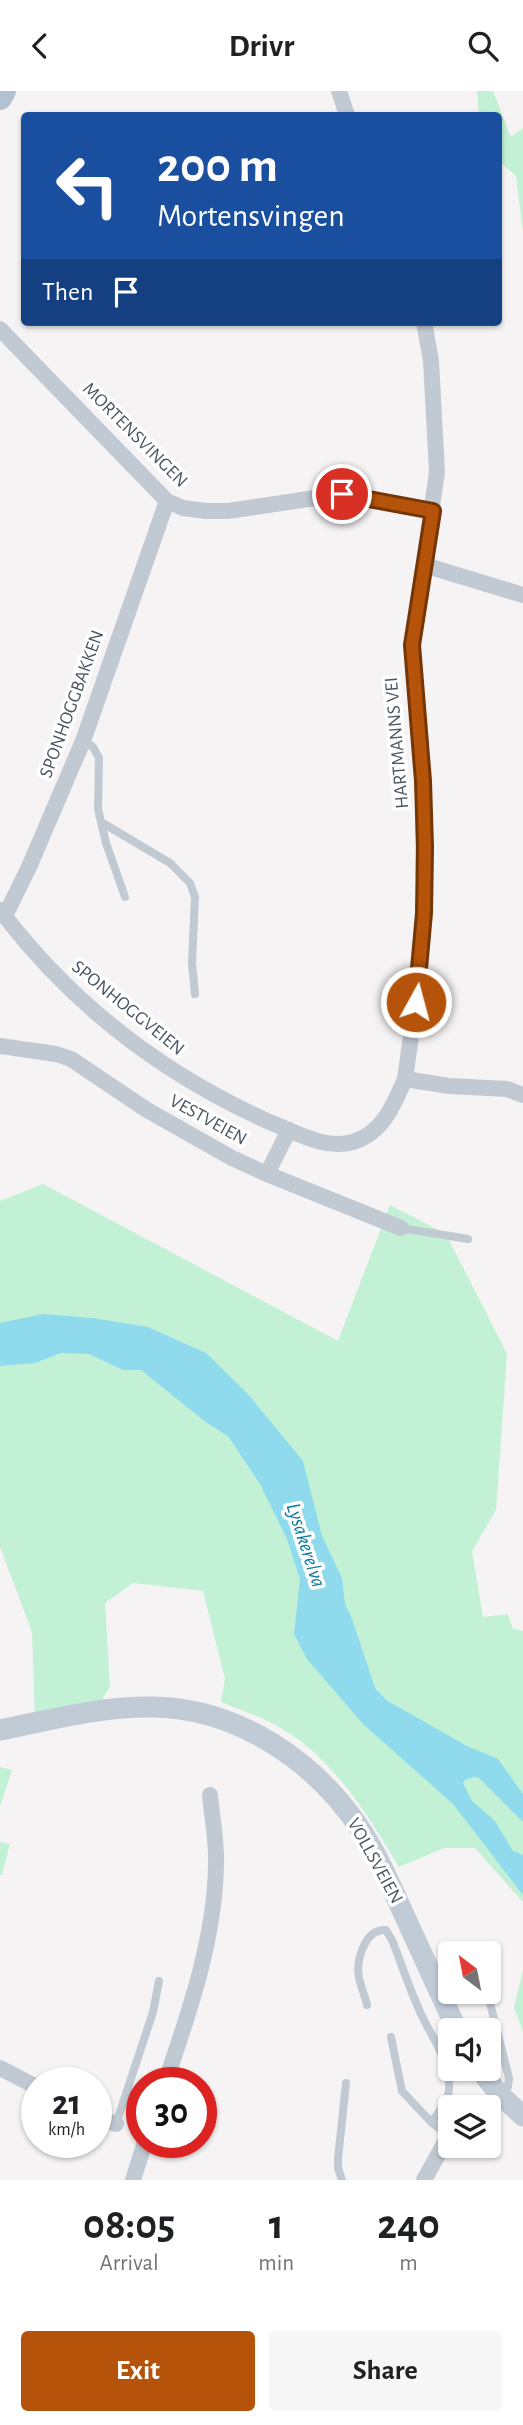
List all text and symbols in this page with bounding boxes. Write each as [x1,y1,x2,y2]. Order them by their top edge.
icon: back [21,27,59,65]
icon: search [464,27,502,65]
text: Drivr [229,30,294,62]
icon: left [42,140,133,231]
text: 200 m [157,142,278,191]
text: Mortensvingen [157,200,345,232]
icon: arrive [107,273,145,311]
text: Then [42,279,93,305]
street label: MORTENSVINGEN [79,379,191,491]
pin [312,464,372,524]
icon: arrive [323,475,361,513]
street label: SPONHOGGBAKKEN [36,628,108,780]
street label: HARTMANNS VEI [382,676,412,810]
street label: SPONHOGGVEIEN [68,957,188,1059]
position arrow [379,965,453,1039]
street label: VESTVEIEN [166,1091,250,1149]
water label: Lysakerelva [283,1500,329,1590]
street label: VOLLSVEIEN [344,1815,406,1907]
north arrow [438,1941,500,2004]
map controls [438,1941,501,2158]
button: sound [438,2018,501,2081]
speed limit sign: 30 [126,2067,217,2158]
text: 21 [52,2086,81,2121]
button: layers [438,2095,501,2158]
text: km/h [48,2121,85,2139]
text: 08:05 [83,2204,175,2246]
text: 1 [269,2204,284,2246]
text: 240 [377,2204,440,2246]
text: Arrival [100,2252,159,2275]
text: min [258,2252,294,2275]
text: m [399,2252,418,2275]
button: Exit [21,2331,255,2411]
button: Share [269,2331,502,2411]

